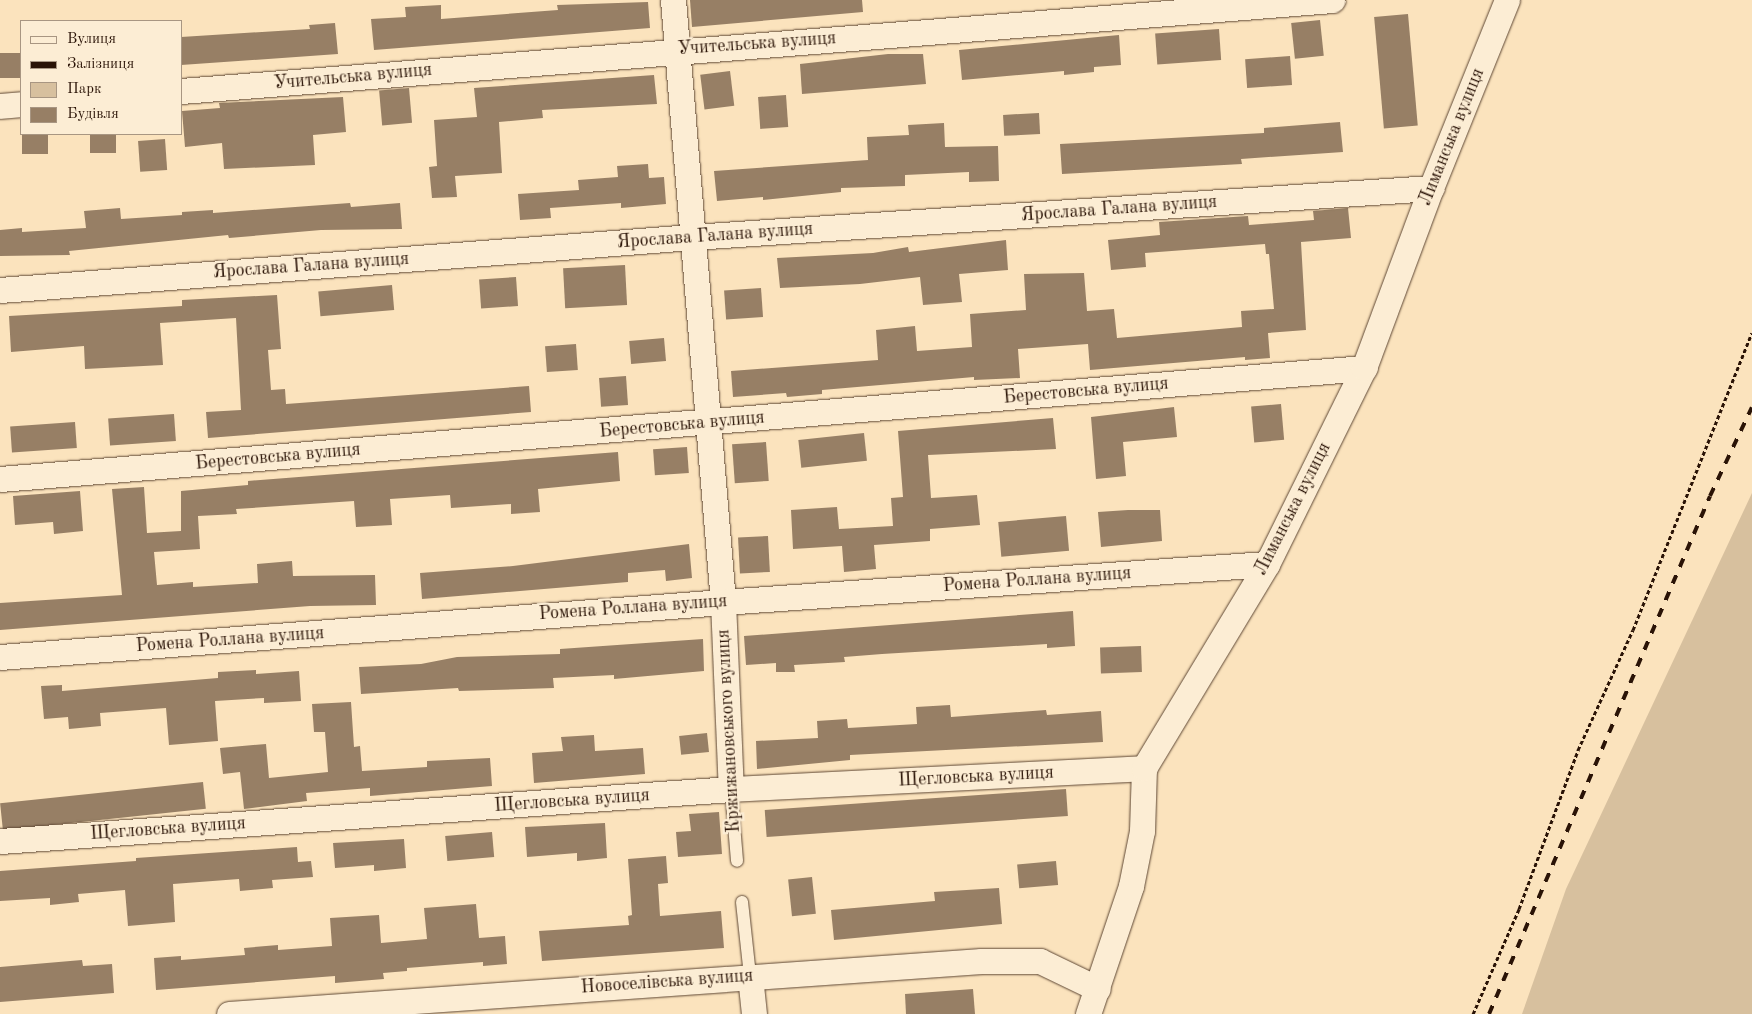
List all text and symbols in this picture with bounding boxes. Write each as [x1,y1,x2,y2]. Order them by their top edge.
legend [20,20,182,135]
street label: Учительська вулиця [677,28,837,60]
text: Вулиця [67,32,116,47]
text: Залізниця [67,57,134,72]
street label: Учительська вулиця [273,59,433,95]
street label: Лиманська вулиця [1415,65,1489,209]
text: Парк [67,82,102,97]
text: Будівля [67,107,119,122]
street label: Ярослава Галана вулиця [1020,191,1218,227]
street label: Ярослава Галана вулиця [616,218,814,254]
street label: Ярослава Галана вулиця [212,248,410,284]
street label: Берестовська вулиця [1002,373,1170,409]
street label: Берестовська вулиця [598,407,766,443]
street label: Берестовська вулиця [194,439,362,475]
street label: Лиманська вулиця [1250,439,1336,579]
street label: Ромена Роллана вулиця [942,563,1132,597]
street label: Ромена Роллана вулиця [538,591,728,625]
street label: Ромена Роллана вулиця [135,623,325,657]
street label: Кржижановського вулиця [713,629,745,833]
street label: Щегловська вулиця [898,762,1054,792]
street label: Щегловська вулиця [494,785,650,817]
street label: Щегловська вулиця [90,813,246,845]
street label: Новоселівська вулиця [580,965,754,999]

